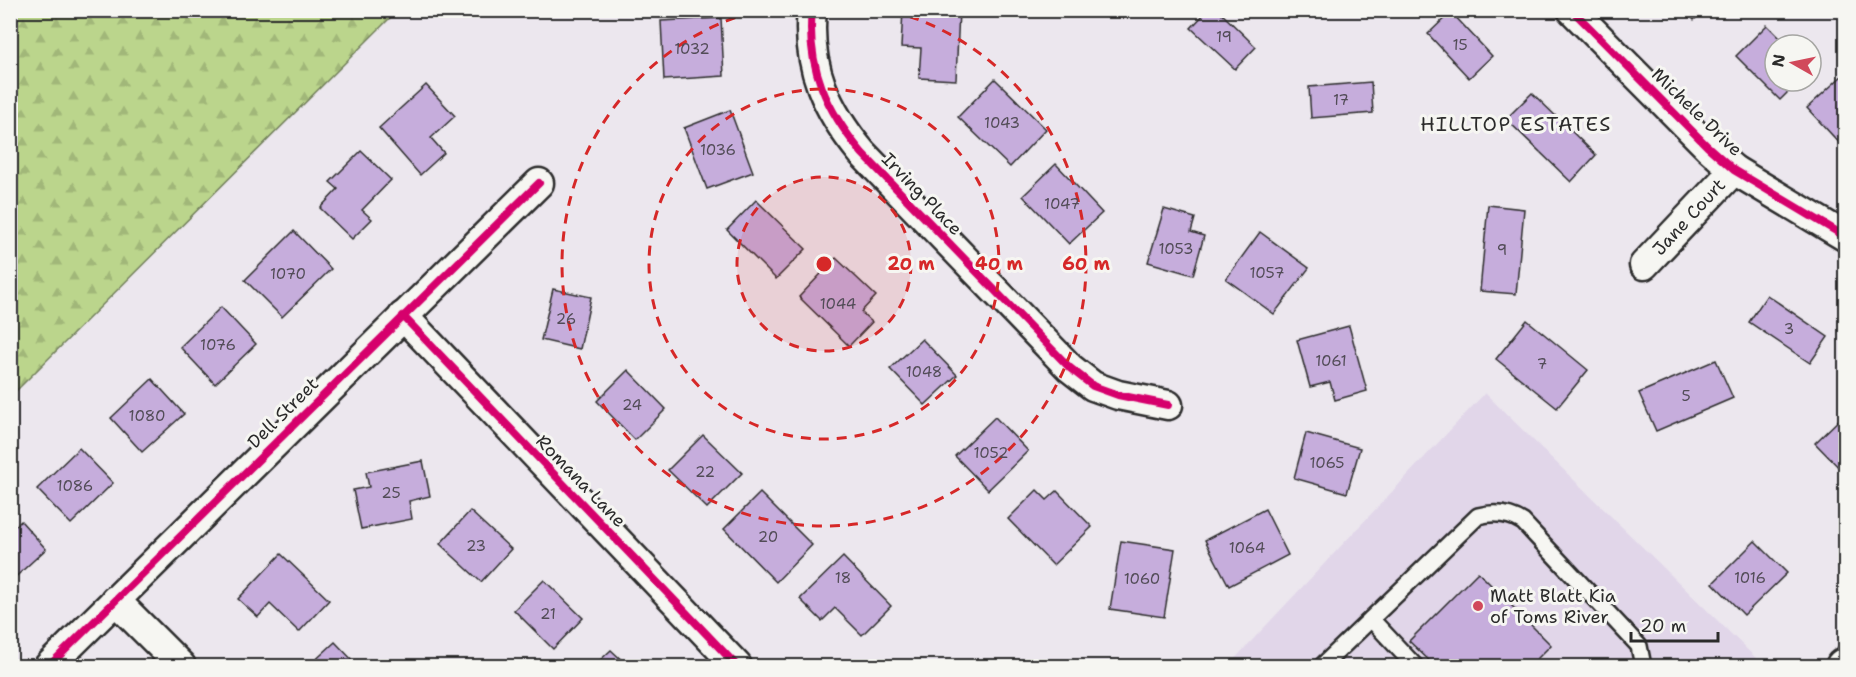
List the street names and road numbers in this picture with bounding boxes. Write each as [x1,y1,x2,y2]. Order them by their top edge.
street label: Michele Drive [1646,63,1748,161]
street label: Irving Place [877,148,967,240]
street label: Jane Court [1647,173,1731,261]
street label: Dell Street [242,372,324,454]
street label: Romana Lane [531,430,631,532]

